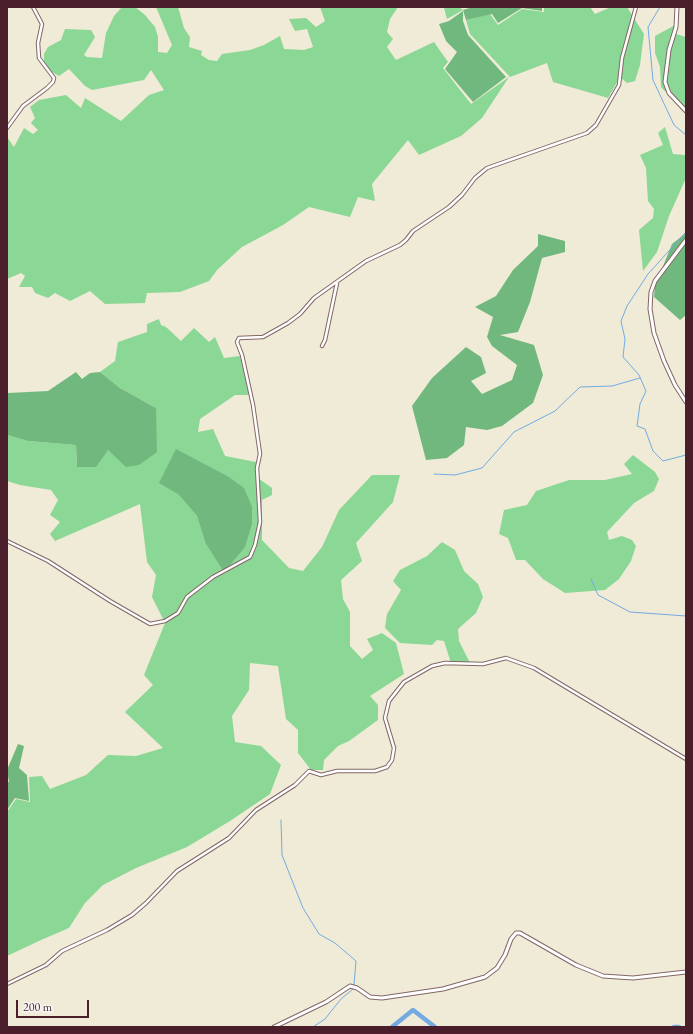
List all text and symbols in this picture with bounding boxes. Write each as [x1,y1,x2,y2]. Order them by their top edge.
scale bar [18,992,91,1018]
text: 200 m [23,999,52,1015]

